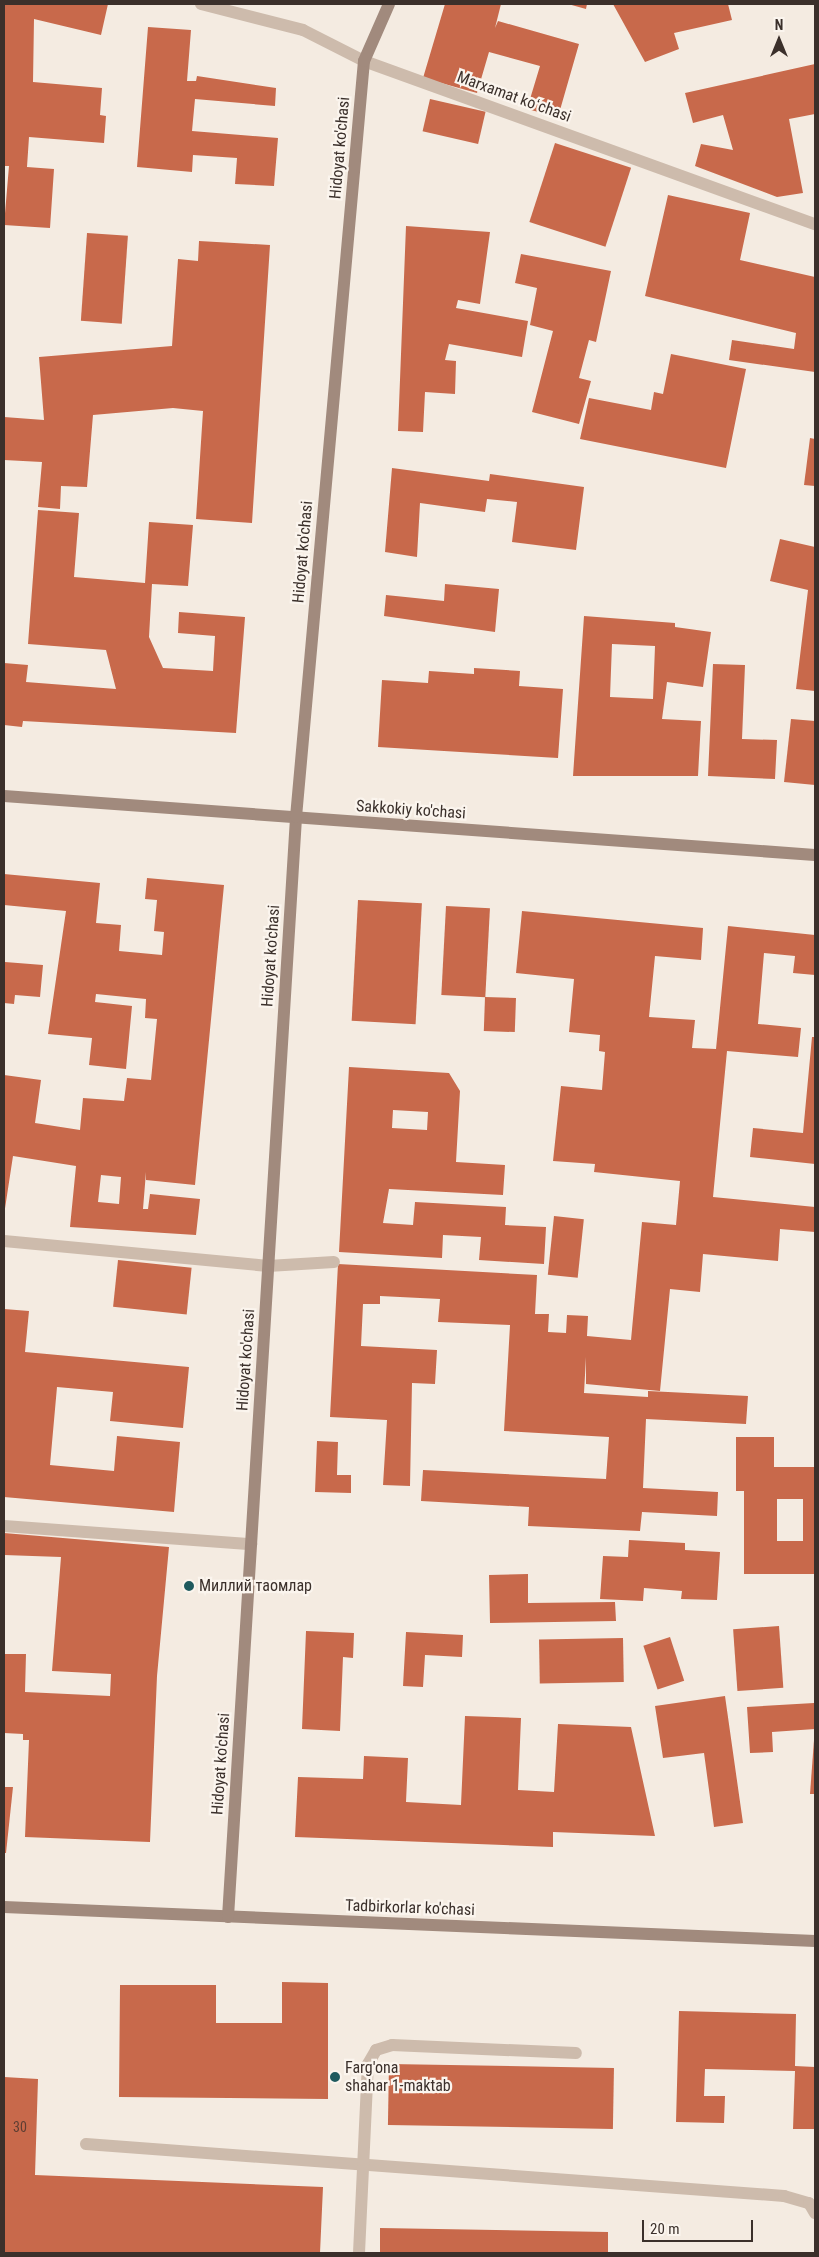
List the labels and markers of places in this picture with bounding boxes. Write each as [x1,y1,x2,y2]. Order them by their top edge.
place label: Миллий таомлар [199,1576,312,1596]
marker: Миллий таомлар [183,1580,195,1592]
place label: Farg'ona shahar 1-maktab [345,2058,451,2096]
marker: Farg'ona shahar 1-maktab [329,2071,341,2083]

